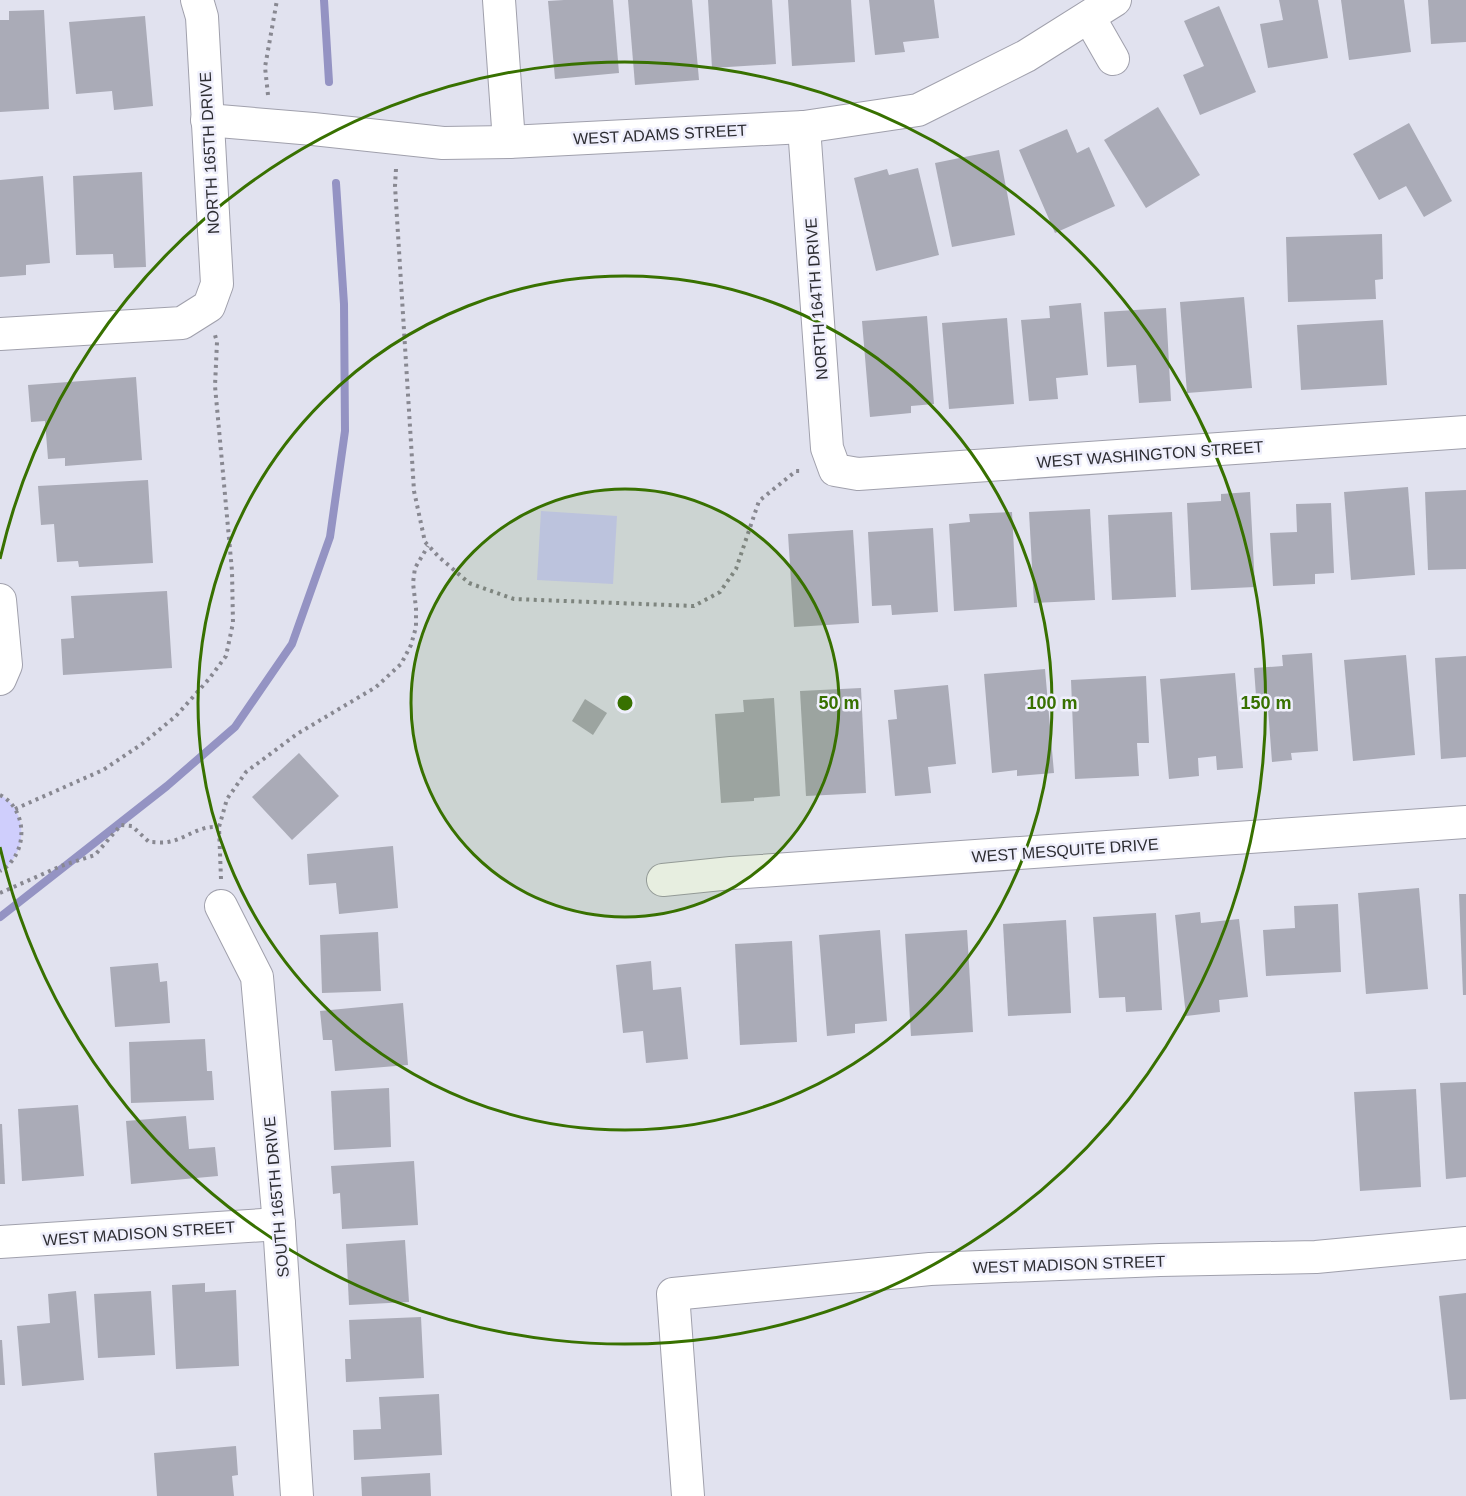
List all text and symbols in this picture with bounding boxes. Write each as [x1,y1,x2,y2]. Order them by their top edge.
street label: NORTH 165TH DRIVE [197,71,222,235]
street label: WEST ADAMS STREET [573,121,748,148]
street label: NORTH 164TH DRIVE [802,217,831,381]
street label: WEST WASHINGTON STREET [1036,438,1264,471]
centre of rings [615,693,635,713]
text: 50 m [818,693,860,713]
text: 100 m [1026,693,1078,713]
text: 150 m [1240,693,1292,713]
street label: WEST MESQUITE DRIVE [971,835,1159,866]
street label: SOUTH 165TH DRIVE [261,1116,292,1278]
street label: WEST MADISON STREET [42,1218,236,1249]
street label: WEST MADISON STREET [972,1253,1166,1276]

